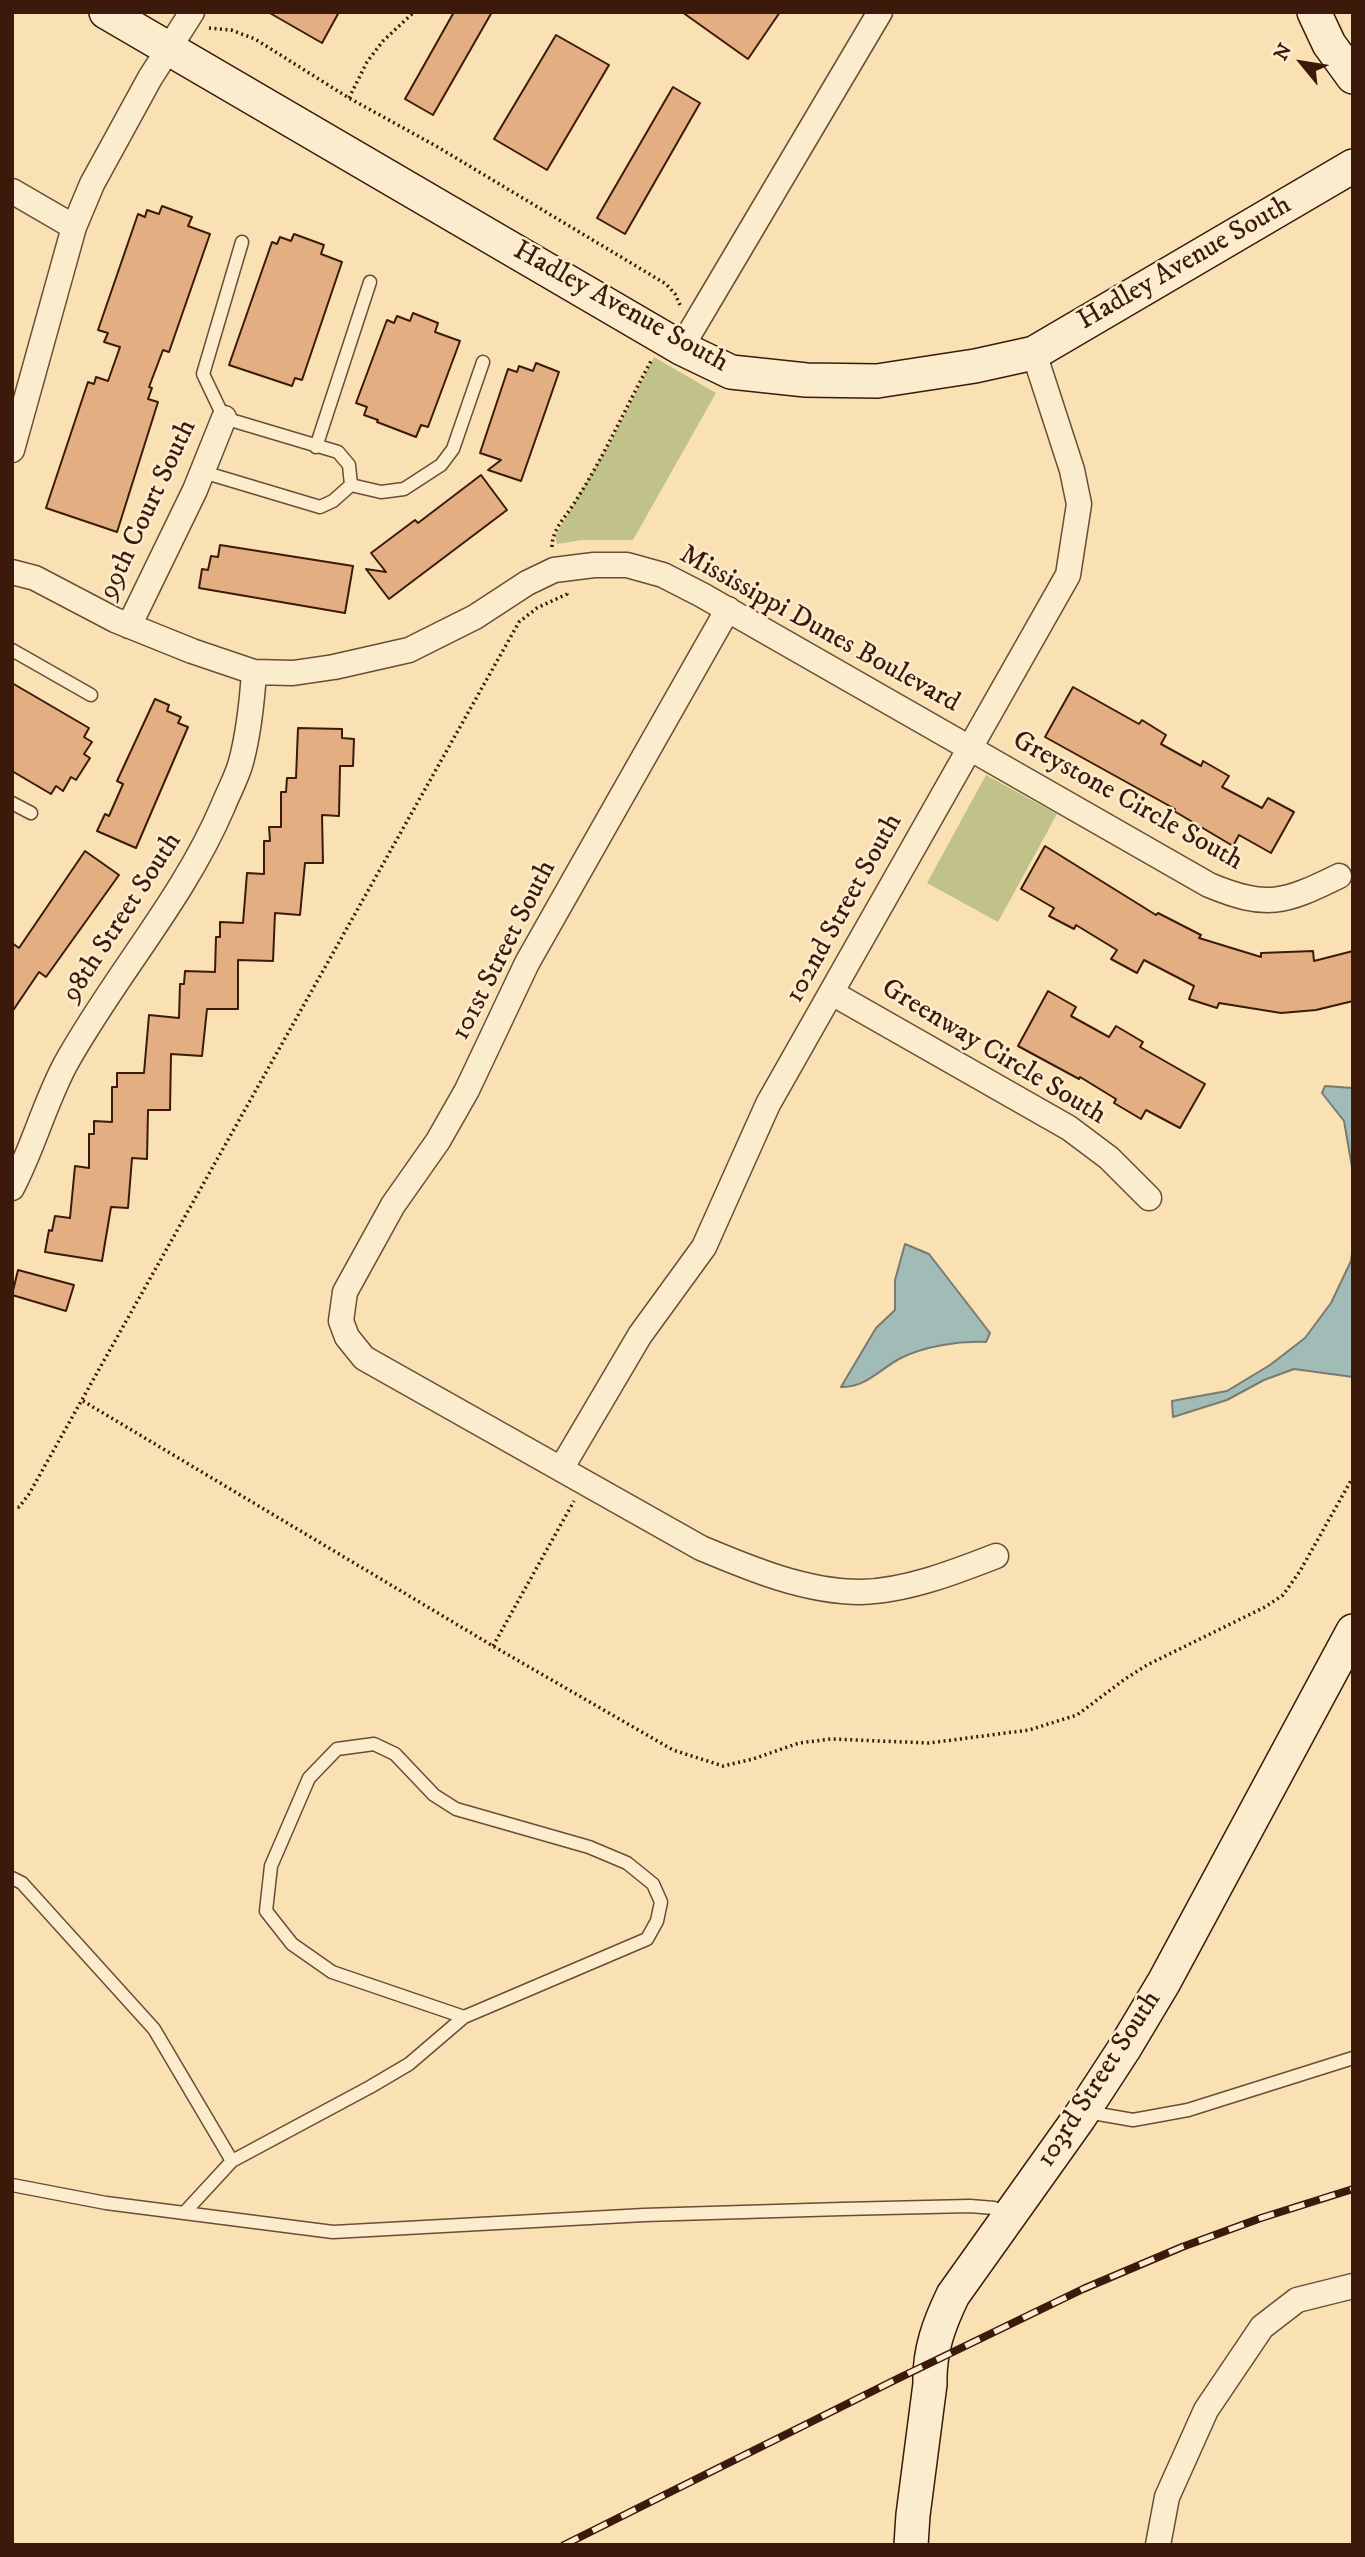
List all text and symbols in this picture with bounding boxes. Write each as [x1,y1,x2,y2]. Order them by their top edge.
north arrow [1267,28,1337,98]
text: N [1270,40,1297,65]
street label: Hadley Avenue South [1072,189,1298,339]
street label: Hadley Avenue South [507,235,733,381]
street label: 99th Court South [93,415,205,605]
street label: Mississippi Dunes Boulevard [673,539,965,721]
street label: Greystone Circle South [1006,725,1248,879]
street label: 102nd Street South [779,808,911,1010]
street label: 98th Street South [56,827,190,1009]
street label: 101st Street South [445,855,565,1047]
street label: Greenway Circle South [875,973,1111,1133]
street label: 103rd Street South [1030,1985,1170,2175]

